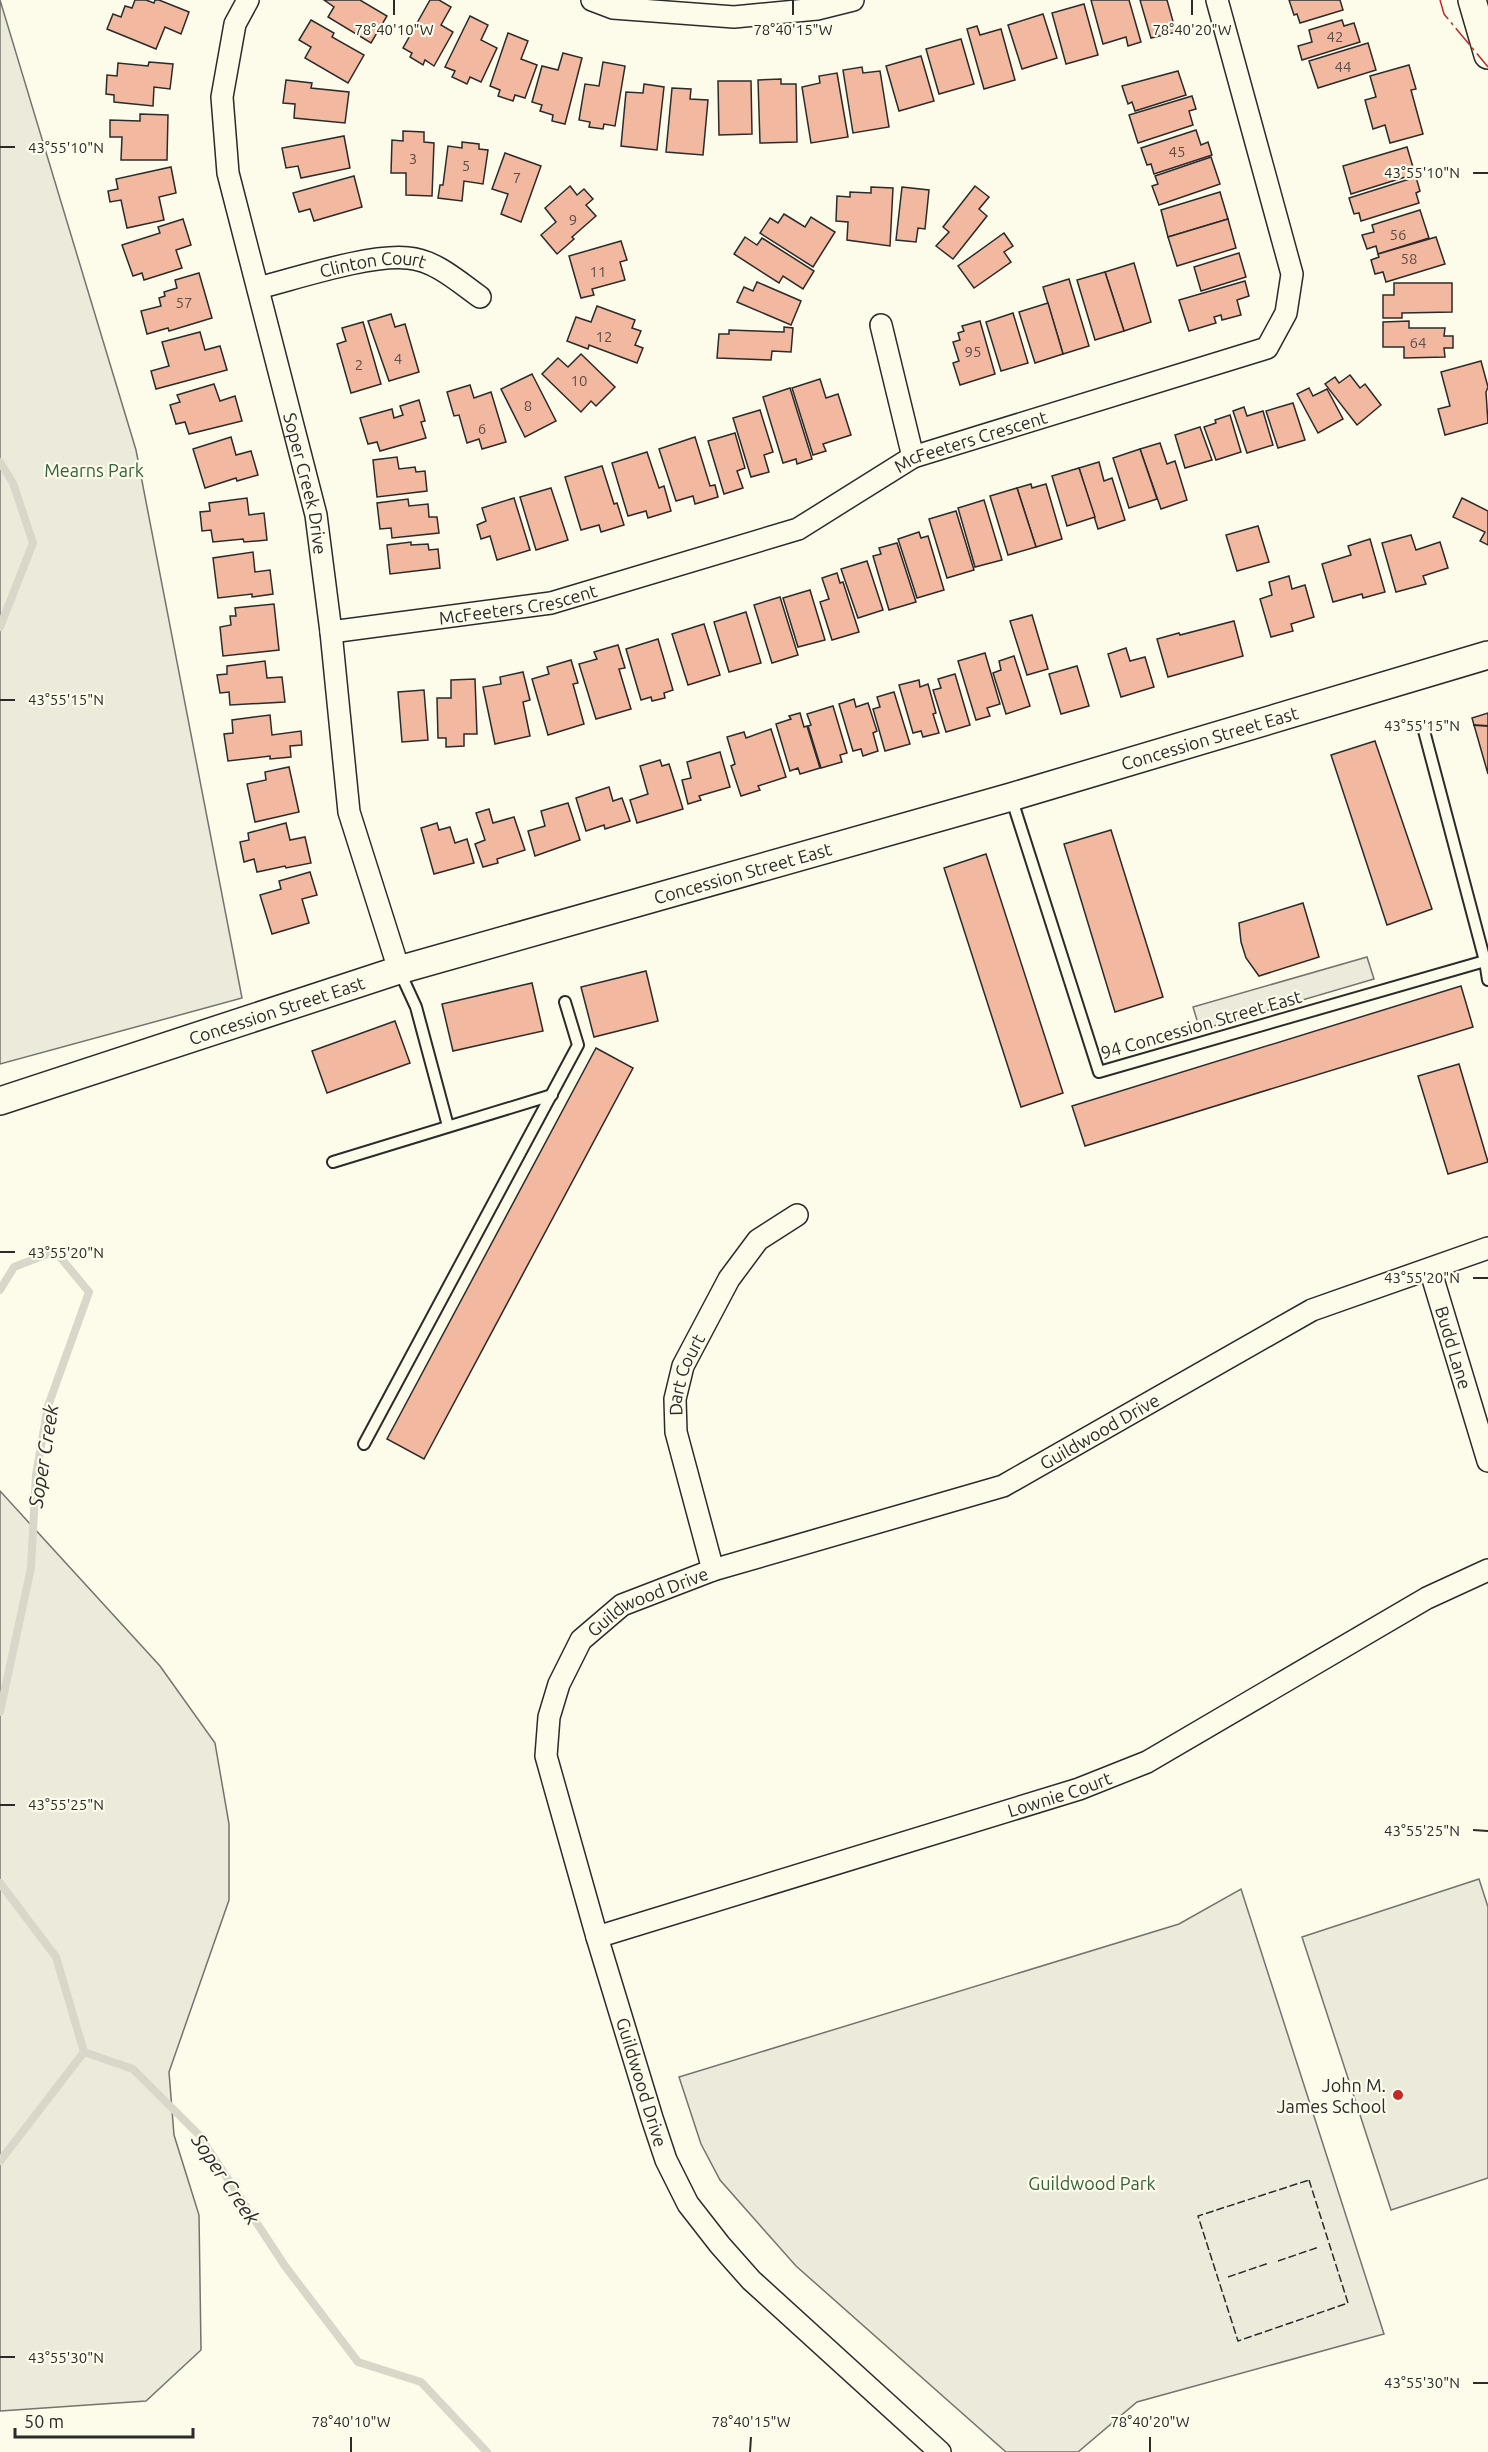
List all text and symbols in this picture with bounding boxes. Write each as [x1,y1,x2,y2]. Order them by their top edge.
text: 78°40'10"W [354,21,434,38]
text: 78°40'15"W [753,21,833,38]
text: 78°40'20"W [1152,21,1232,38]
house number: 42 [1327,28,1343,45]
house number: 44 [1335,58,1351,75]
text: 43°55'10"N [28,139,104,156]
house number: 45 [1169,143,1185,160]
house number: 3 [409,150,417,167]
house number: 5 [462,157,470,174]
text: 43°55'10"N [1384,164,1460,181]
house number: 7 [513,169,521,186]
house number: 9 [569,211,577,228]
house number: 56 [1390,226,1406,243]
street label: Clinton Court [317,248,429,281]
house number: 58 [1401,250,1417,267]
house number: 11 [590,263,606,280]
house number: 57 [176,294,192,311]
house number: 12 [596,328,612,345]
house number: 64 [1410,334,1426,351]
house number: 95 [965,343,981,360]
house number: 4 [394,350,402,367]
house number: 2 [355,356,363,373]
house number: 10 [571,372,587,389]
house number: 8 [524,397,532,414]
street label: McFeeters Crescent [890,406,1049,476]
street label: Soper Creek Drive [280,411,331,556]
house number: 6 [478,420,486,437]
park label: Mearns Park [44,460,144,480]
street label: McFeeters Crescent [438,580,599,628]
text: 43°55'15"N [28,691,104,708]
street label: Concession Street East [1119,702,1300,774]
text: 43°55'15"N [1384,717,1460,734]
street label: Concession Street East [651,838,834,907]
street label: Concession Street East [186,972,367,1048]
street label: 94 Concession Street East [1098,986,1304,1062]
text: 43°55'20"N [28,1244,104,1261]
text: 43°55'20"N [1384,1269,1460,1286]
street label: Budd Lane [1432,1304,1476,1391]
street label: Dart Court [664,1330,708,1416]
street label: Guildwood Drive [1036,1389,1163,1473]
water label: Soper Creek [23,1402,63,1510]
street label: Guildwood Drive [583,1563,711,1640]
street label: Lownie Court [1005,1767,1114,1820]
text: 43°55'25"N [28,1796,104,1813]
text: 43°55'25"N [1384,1822,1460,1839]
street label: Guildwood Drive [613,2015,671,2149]
place label: John M. James School [1277,2075,1386,2116]
marker: John M. James School [1391,2088,1405,2102]
water label: Soper Creek [187,2128,265,2229]
park label: Guildwood Park [1028,2173,1156,2193]
text: 43°55'30"N [28,2349,104,2366]
text: 43°55'30"N [1384,2374,1460,2391]
scale bar [15,2401,194,2439]
text: 50 m [24,2411,64,2431]
text: 78°40'10"W [311,2413,391,2430]
text: 78°40'15"W [711,2413,791,2430]
text: 78°40'20"W [1110,2413,1190,2430]

